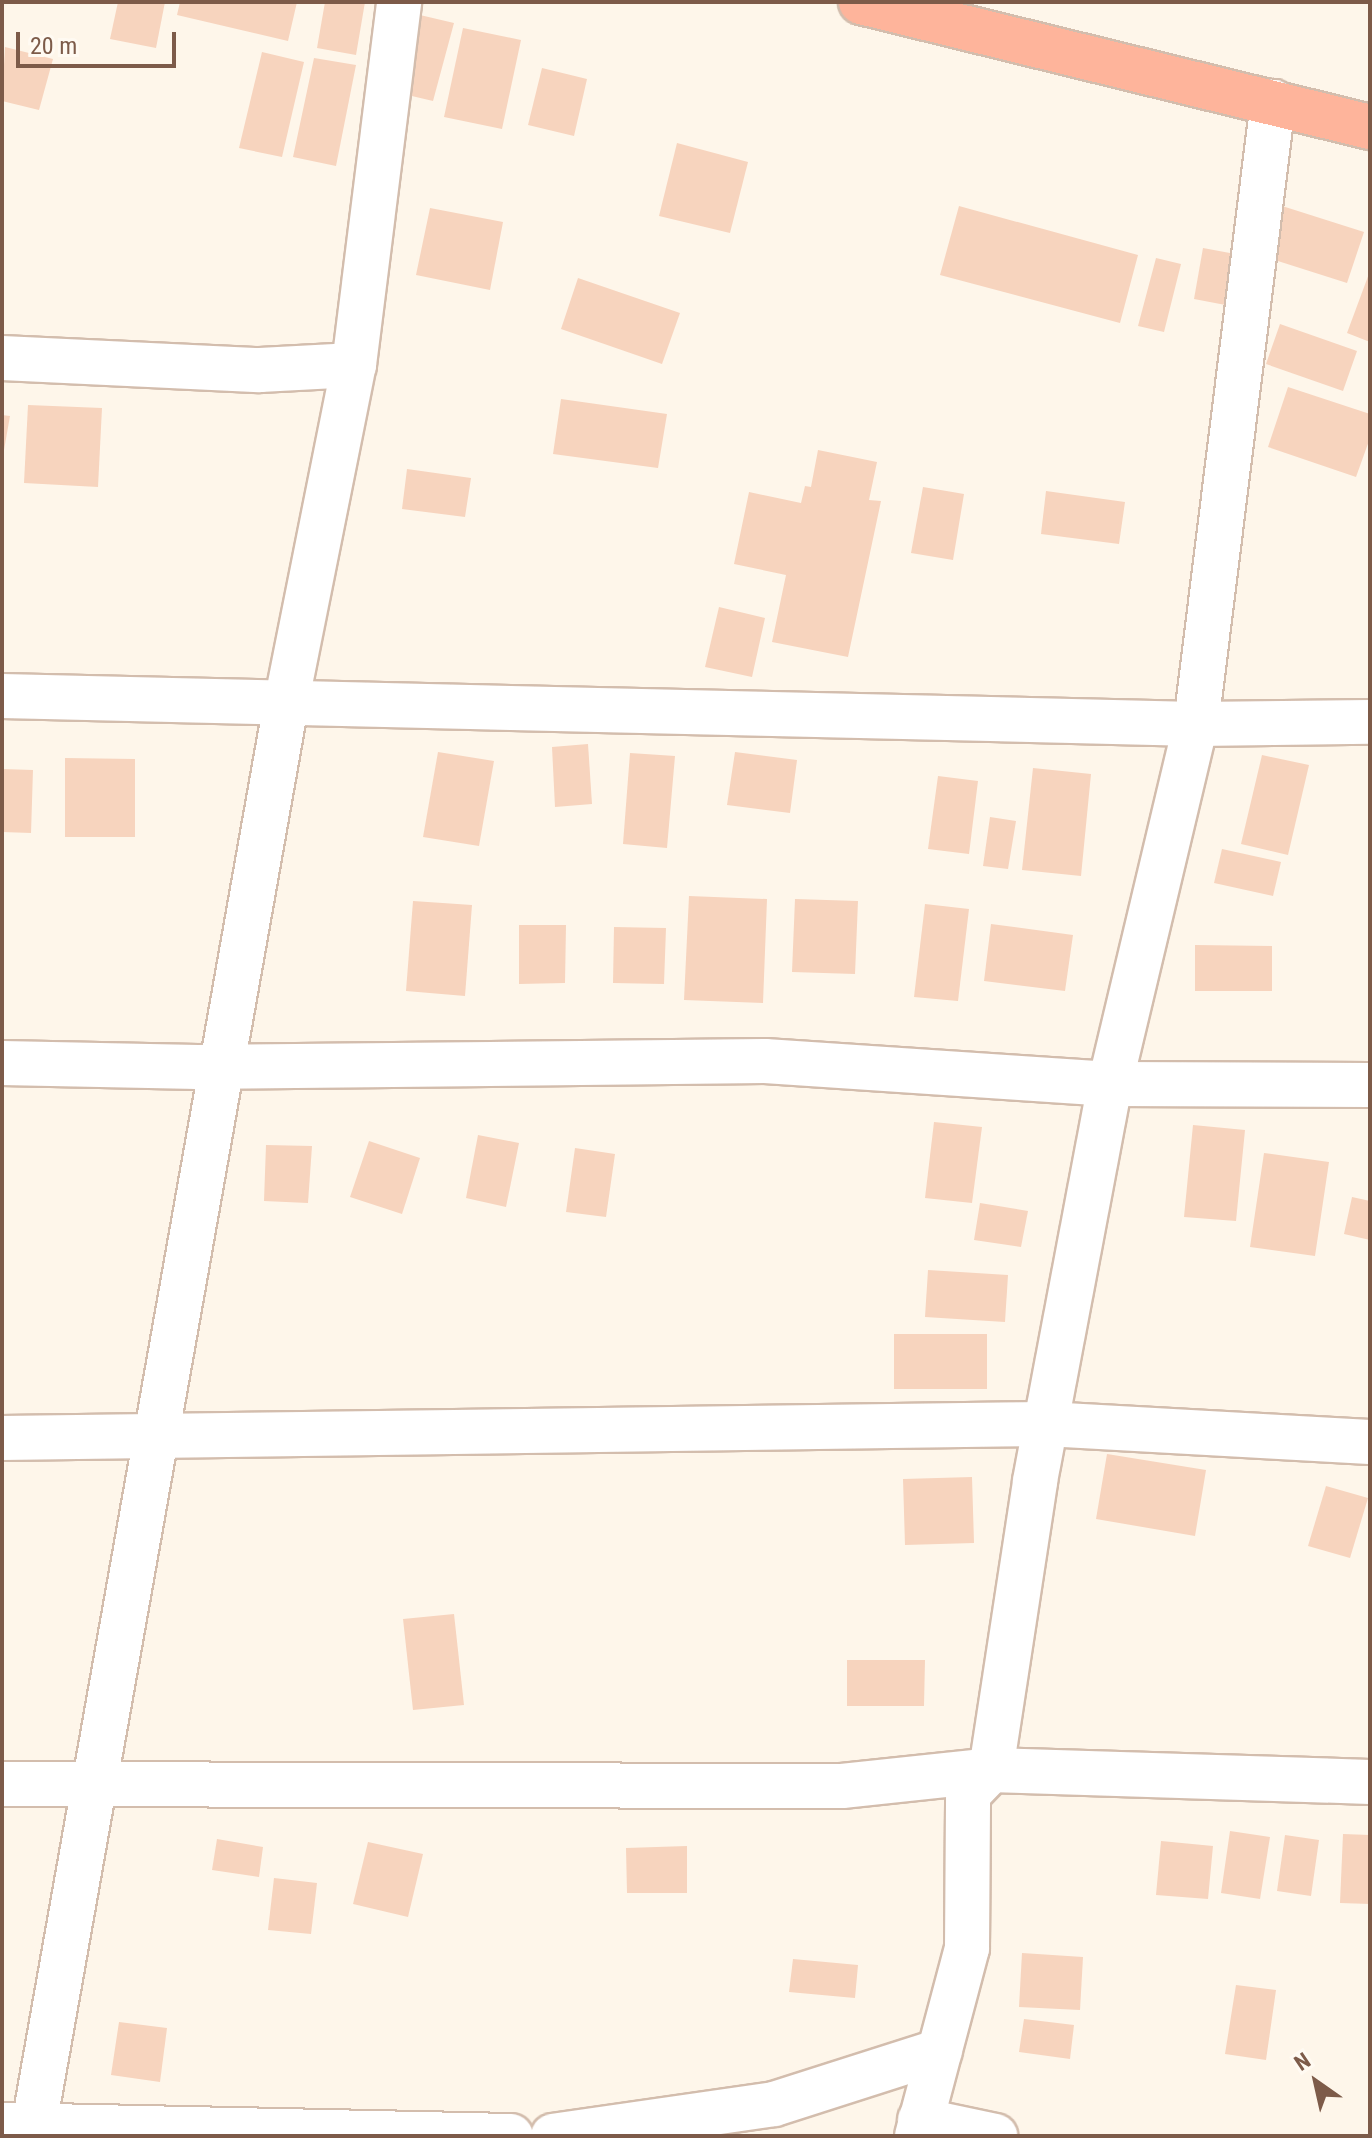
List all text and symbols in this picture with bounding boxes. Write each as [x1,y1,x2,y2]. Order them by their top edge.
scale bar [20,16,180,66]
text: 20 m [30,32,77,60]
north arrow [1276,2042,1356,2122]
text: N [1290,2048,1315,2076]

